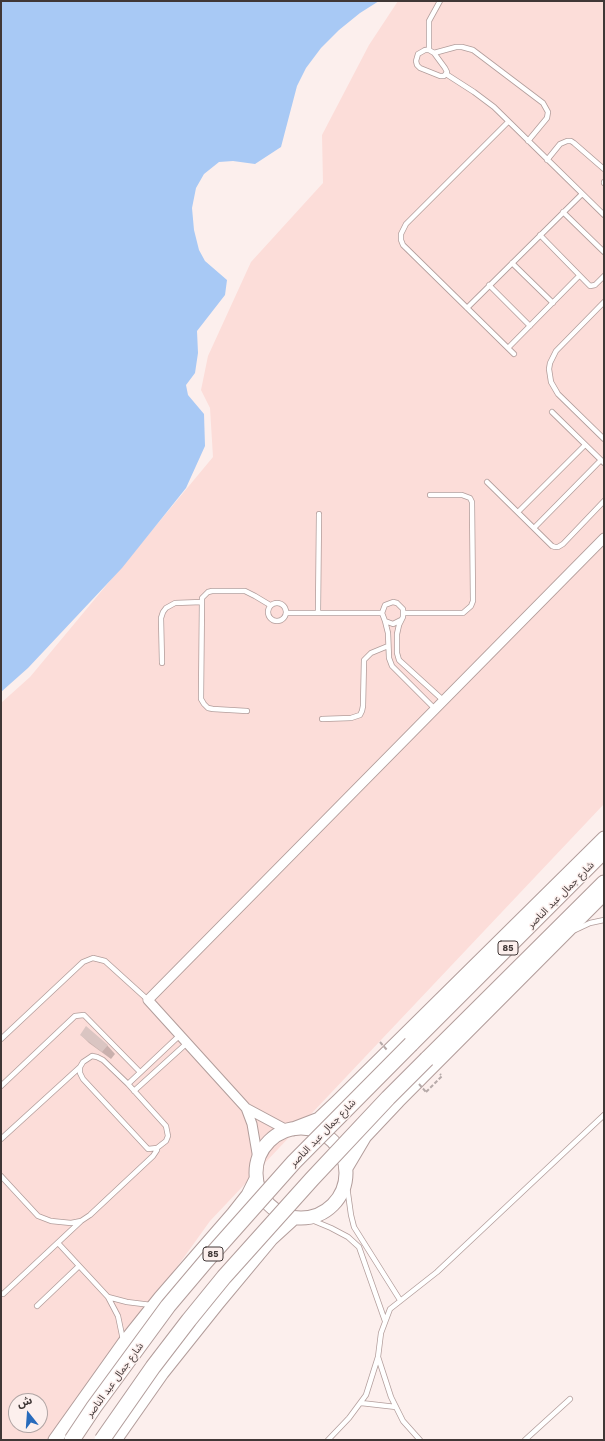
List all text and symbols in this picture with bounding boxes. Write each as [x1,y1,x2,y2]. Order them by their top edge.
street label: شارع جمال عبد الناصر [525,859,597,931]
road number: 85 [498,941,518,955]
street label: شارع جمال عبد الناصر [288,1097,358,1169]
road number: 85 [203,1247,223,1261]
street label: شارع جمال عبد الناصر [84,1340,146,1420]
north arrow [8,1393,48,1433]
text: ش [16,1394,34,1410]

